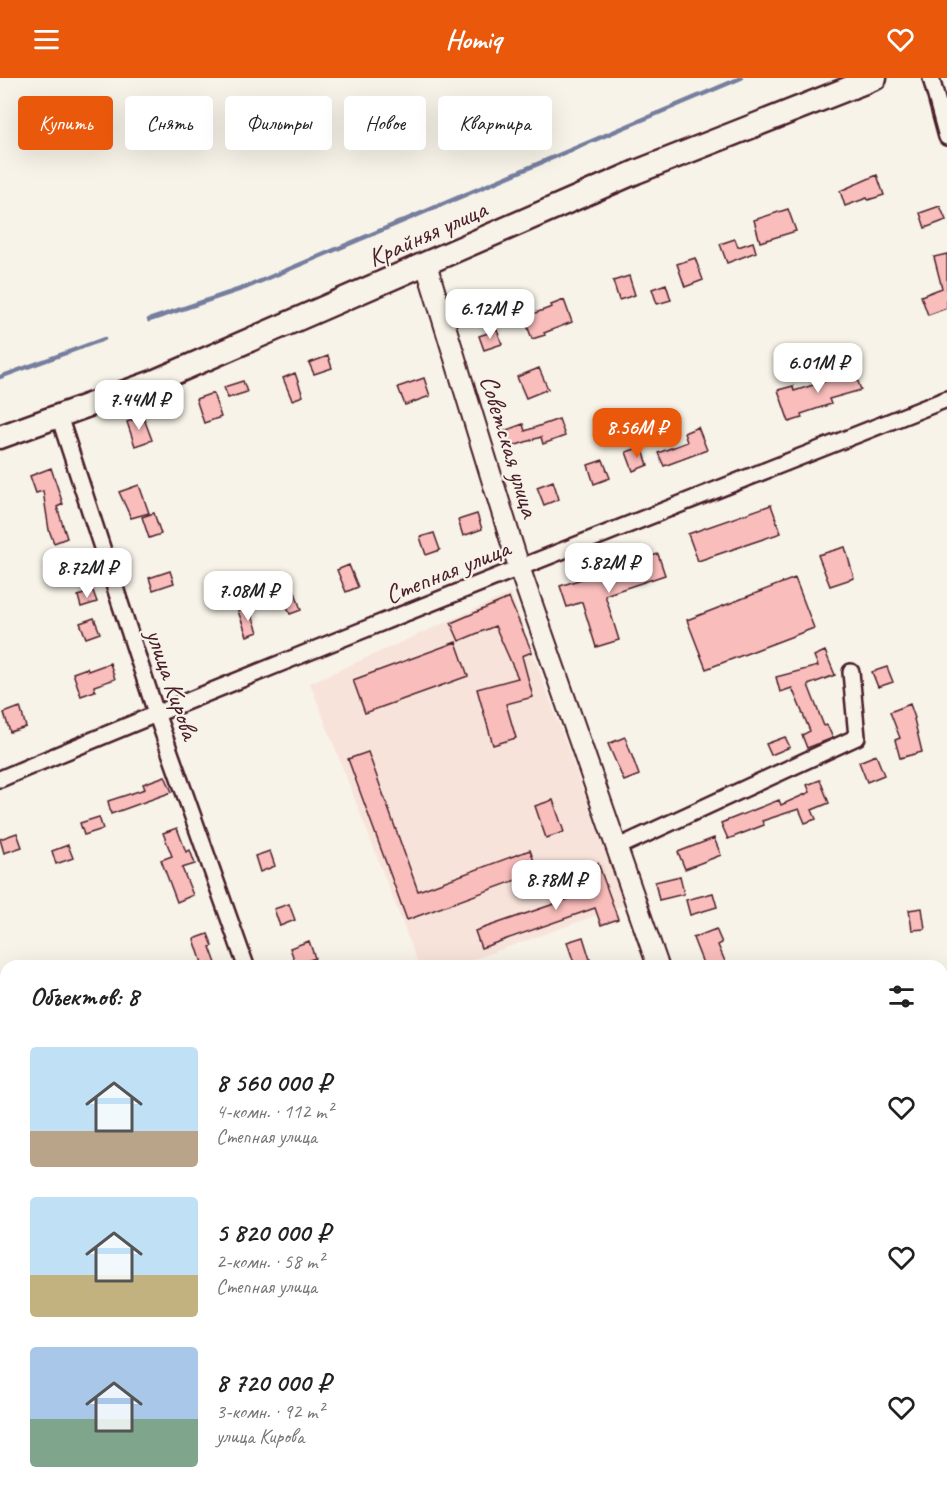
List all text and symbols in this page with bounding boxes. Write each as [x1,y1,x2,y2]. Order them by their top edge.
text: Homiq [445,22,502,56]
icon: menu [30,23,63,56]
icon: heart [884,23,917,56]
chip: Купить [18,96,113,150]
chip: Снять [125,96,213,150]
chip: Фильтры [225,96,332,150]
chip: Новое [344,96,426,150]
chip: Квартира [438,96,552,150]
street label: Крайняя улица [363,192,493,274]
pin: 6.12M ₽ [435,289,545,340]
text: 6.12M ₽ [459,296,521,321]
pin: 6.01M ₽ [763,343,873,394]
text: 6.01M ₽ [787,350,849,375]
street label: Советская улица [472,371,547,523]
pin: 7.44M ₽ [84,380,194,431]
text: 7.44M ₽ [109,387,169,412]
pin: 8.56M ₽ [582,408,692,459]
text: 8.56M ₽ [607,415,667,440]
street label: Степная улица [380,531,516,611]
pin: 5.82M ₽ [554,543,664,594]
pin: 8.72M ₽ [32,548,142,599]
text: 5.82M ₽ [579,550,639,575]
text: 8.72M ₽ [57,555,117,580]
pin: 7.08M ₽ [193,571,303,622]
text: 7.08M ₽ [218,578,278,603]
street label: улица Кирова [138,623,208,746]
pin: 8.78M ₽ [501,860,611,911]
text: 8.78M ₽ [526,867,586,892]
text: Объектов: 8 [30,980,139,1013]
icon: filters [885,980,918,1013]
text: 8 560 000 ₽ [216,1066,330,1099]
icon: home [78,1071,150,1143]
icon: heart [885,1091,918,1124]
text: 4-комн. · 112 m² [216,1099,333,1124]
text: Степная улица [216,1124,317,1149]
text: 5 820 000 ₽ [216,1216,330,1249]
icon: home [78,1221,150,1293]
icon: heart [885,1241,918,1274]
text: 2-комн. · 58 m² [216,1249,324,1274]
text: Степная улица [216,1274,317,1299]
text: 8 720 000 ₽ [216,1366,330,1399]
icon: home [78,1371,150,1443]
icon: heart [885,1391,918,1424]
text: 3-комн. · 92 m² [216,1399,324,1424]
text: улица Кирова [216,1424,304,1449]

